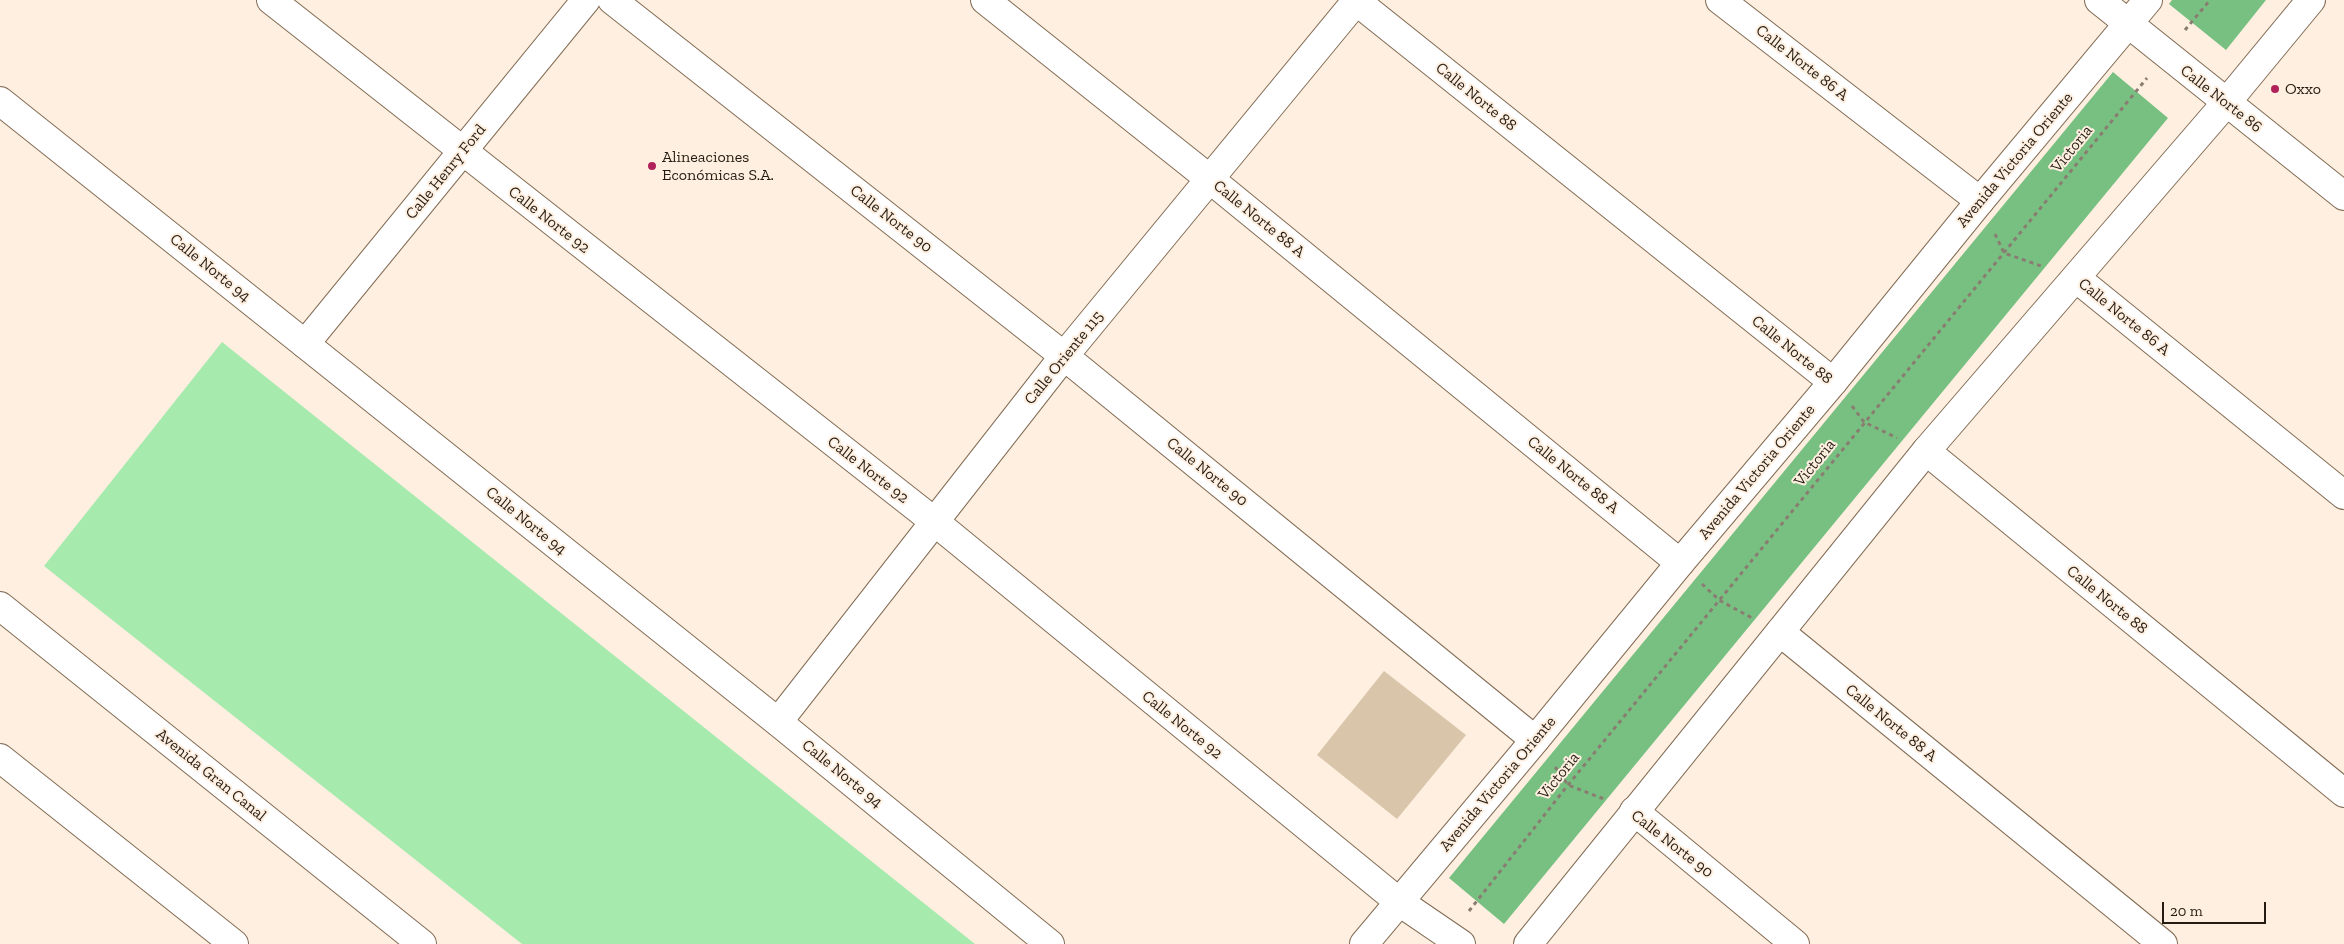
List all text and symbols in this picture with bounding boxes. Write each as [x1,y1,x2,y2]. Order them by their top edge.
street label: Calle Norte 86 A [1752,21,1852,105]
street label: Calle Norte 88 [1432,59,1520,135]
street label: Calle Norte 86 [2176,61,2266,137]
place label: Oxxo [2285,79,2321,99]
marker: Oxxo [2269,83,2281,95]
street label: Avenida Victoria Oriente [1953,89,2077,231]
street label: Calle Henry Ford [402,121,490,223]
street label: Victoria [2047,122,2097,176]
place label: Alineaciones Económicas S.A. [662,147,774,185]
marker: Alineaciones Económicas S.A. [646,160,658,172]
street label: Calle Norte 88 A [1209,176,1309,262]
street label: Calle Norte 90 [846,181,936,257]
street label: Calle Norte 92 [505,182,593,258]
street label: Calle Norte 94 [166,230,254,306]
street label: Calle Norte 86 A [2074,274,2174,360]
street label: Calle Oriente 115 [1020,307,1108,409]
street label: Calle Norte 88 [1748,312,1836,388]
street label: Avenida Victoria Oriente [1695,401,1819,543]
street label: Calle Norte 92 [824,432,912,508]
street label: Calle Norte 88 A [1523,432,1623,518]
street label: Calle Norte 90 [1163,433,1251,511]
street label: Victoria [1790,436,1840,490]
street label: Calle Norte 94 [482,483,570,559]
street label: Calle Norte 88 [2063,562,2151,638]
street label: Calle Norte 88 A [1841,680,1941,766]
street label: Calle Norte 92 [1138,687,1226,763]
street label: Avenida Victoria Oriente [1436,713,1560,855]
street label: Avenida Gran Canal [152,725,270,825]
street label: Calle Norte 94 [798,736,886,812]
street label: Victoria [1534,749,1584,803]
street label: Calle Norte 90 [1627,806,1717,882]
scale bar [2164,892,2268,924]
text: 20 m [2170,902,2203,920]

